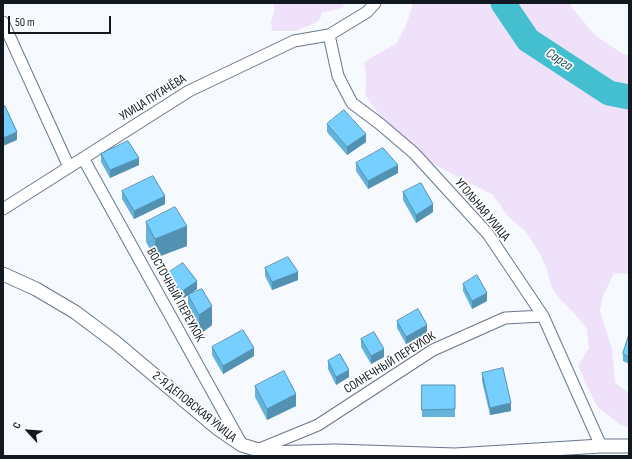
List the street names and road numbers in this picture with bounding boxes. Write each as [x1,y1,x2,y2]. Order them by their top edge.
street label: УЛИЦА ПУГАЧЁВА [117,71,189,125]
street label: УГОЛЬНАЯ УЛИЦА [451,176,513,244]
street label: ВОСТОЧНЫЙ ПЕРЕУЛОК [143,245,207,345]
street label: СОЛНЕЧНЫЙ ПЕРЕУЛОК [341,329,439,397]
street label: 2-Я ДЕПОВСКАЯ УЛИЦА [149,368,239,446]

